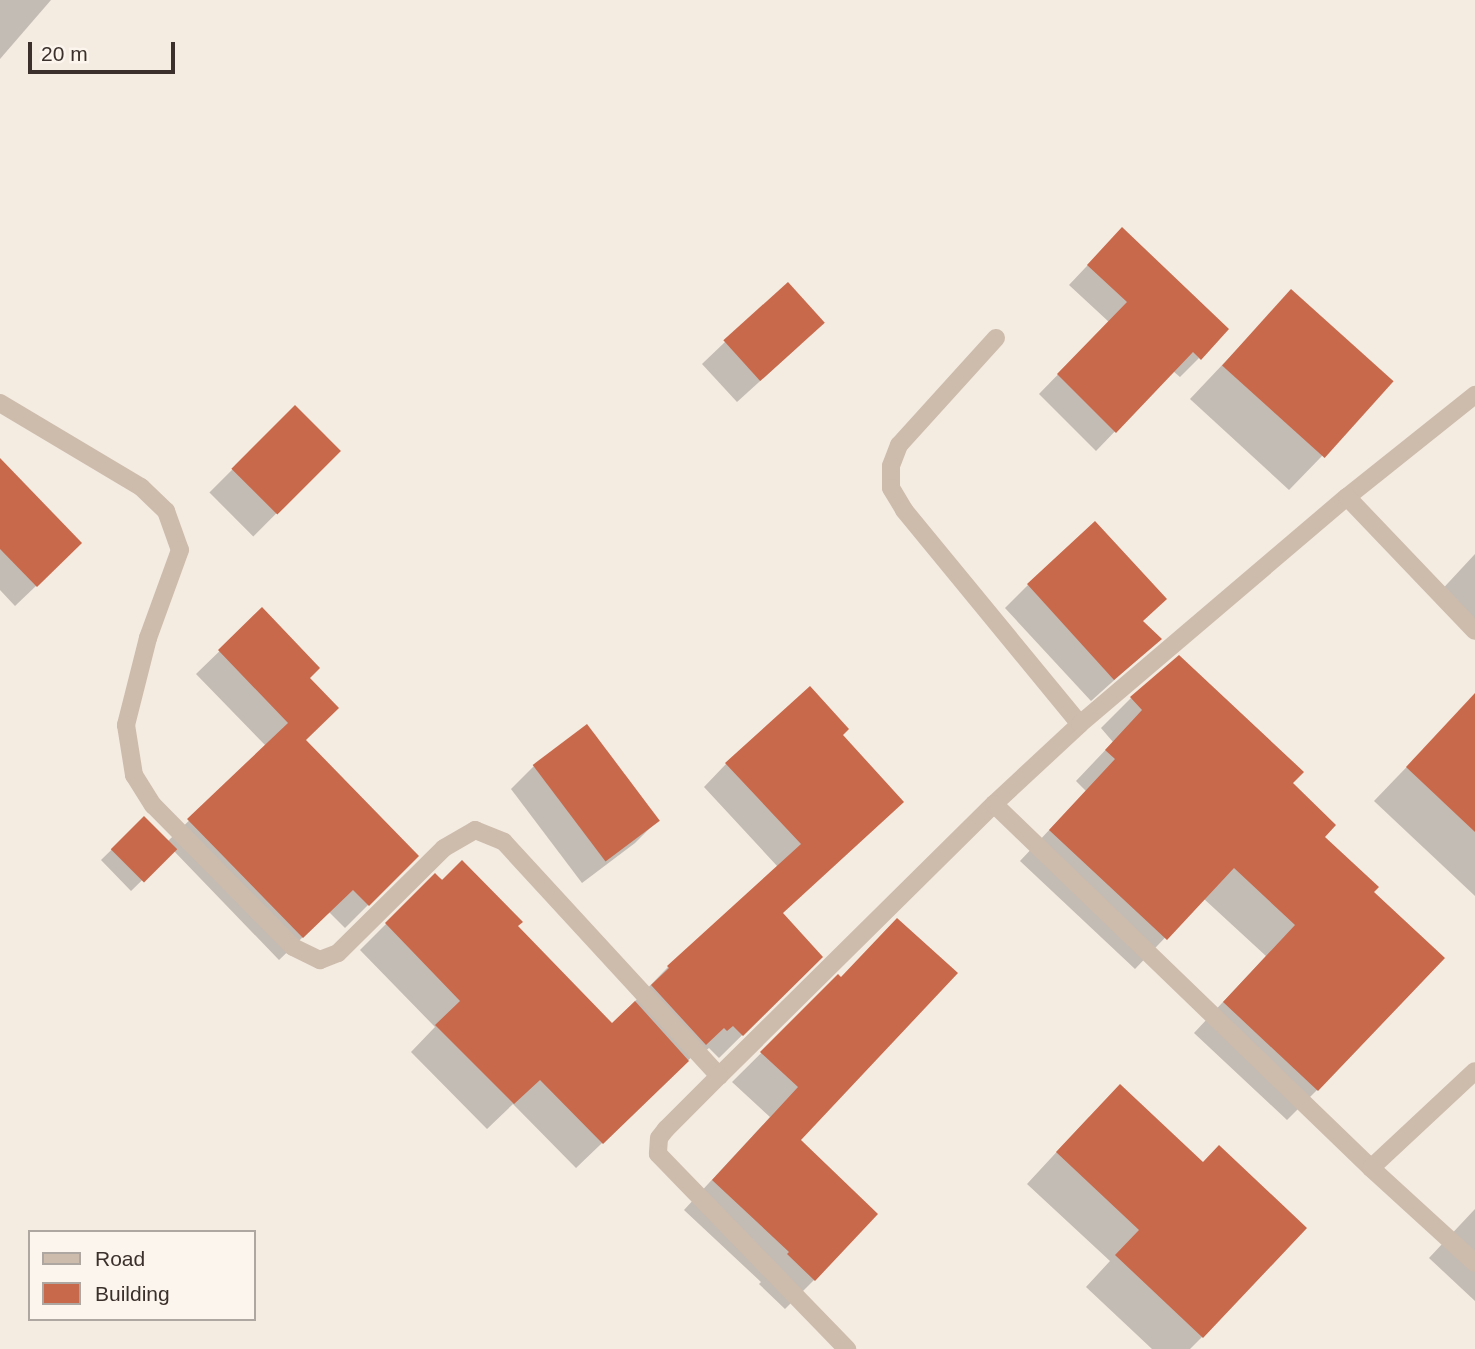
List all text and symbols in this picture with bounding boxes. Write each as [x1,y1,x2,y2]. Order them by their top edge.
scale bar [32,28,178,72]
text: 20 m [41,42,88,65]
legend [28,1230,256,1321]
text: Road [95,1247,145,1270]
text: Building [95,1282,170,1305]

